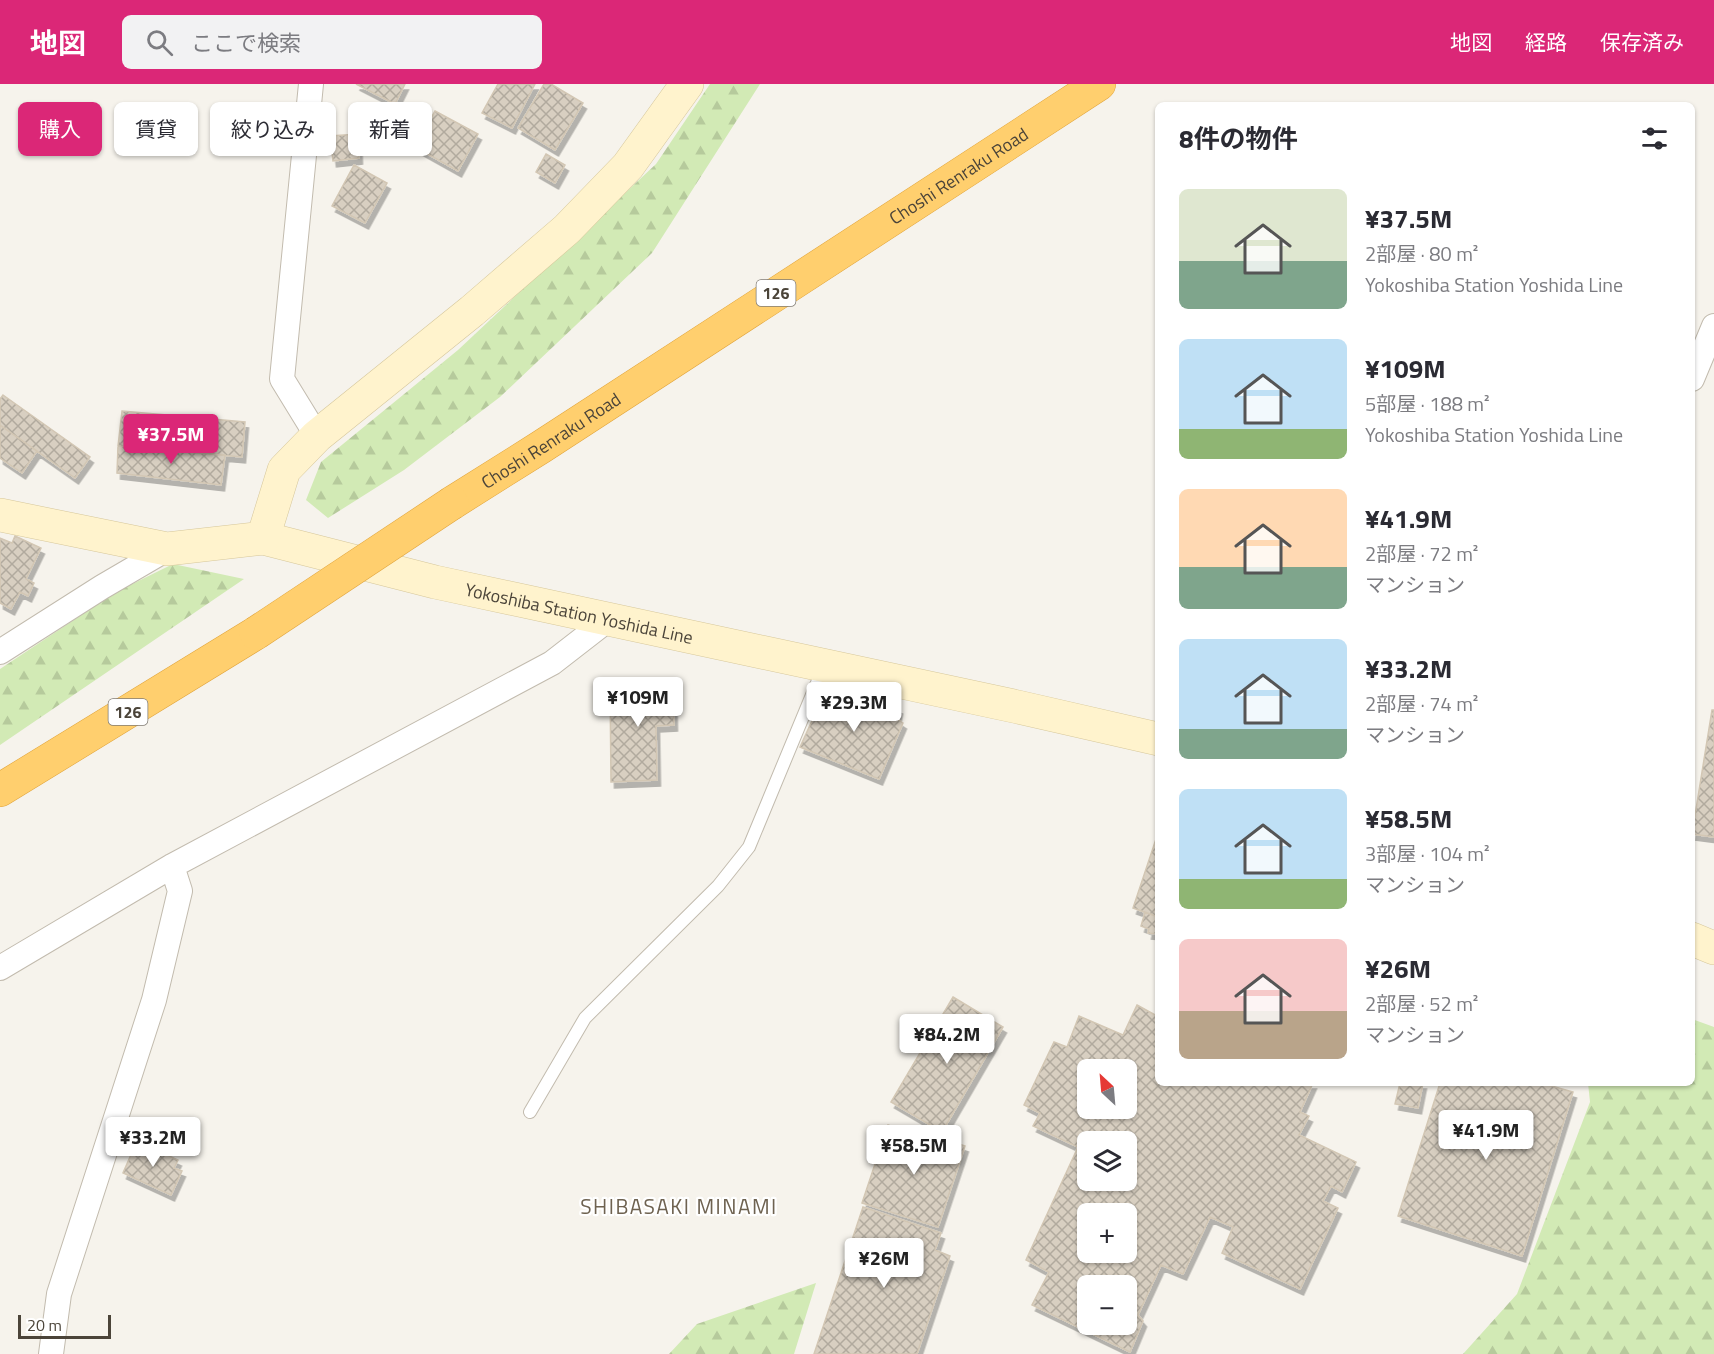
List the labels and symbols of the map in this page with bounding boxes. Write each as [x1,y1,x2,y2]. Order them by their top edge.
street label: Choshi Renraku Road [883,120,1033,231]
road number: 126 [756,280,796,306]
street label: Choshi Renraku Road [476,385,626,495]
pin: ¥37.5M [122,414,220,465]
street label: Yokoshiba Station Yoshida Line [463,575,696,650]
pin: ¥109M [596,677,680,728]
pin: ¥29.3M [805,682,903,733]
road number: 126 [108,699,148,725]
pin: ¥84.2M [898,1014,996,1065]
north arrow [1077,1059,1137,1119]
pin: ¥41.9M [1437,1110,1535,1161]
pin: ¥33.2M [104,1117,202,1168]
pin: ¥58.5M [865,1125,963,1176]
district label: SHIBASAKI MINAMI [580,1190,778,1222]
pin: ¥26M [848,1238,920,1289]
scale bar [18,1312,111,1340]

